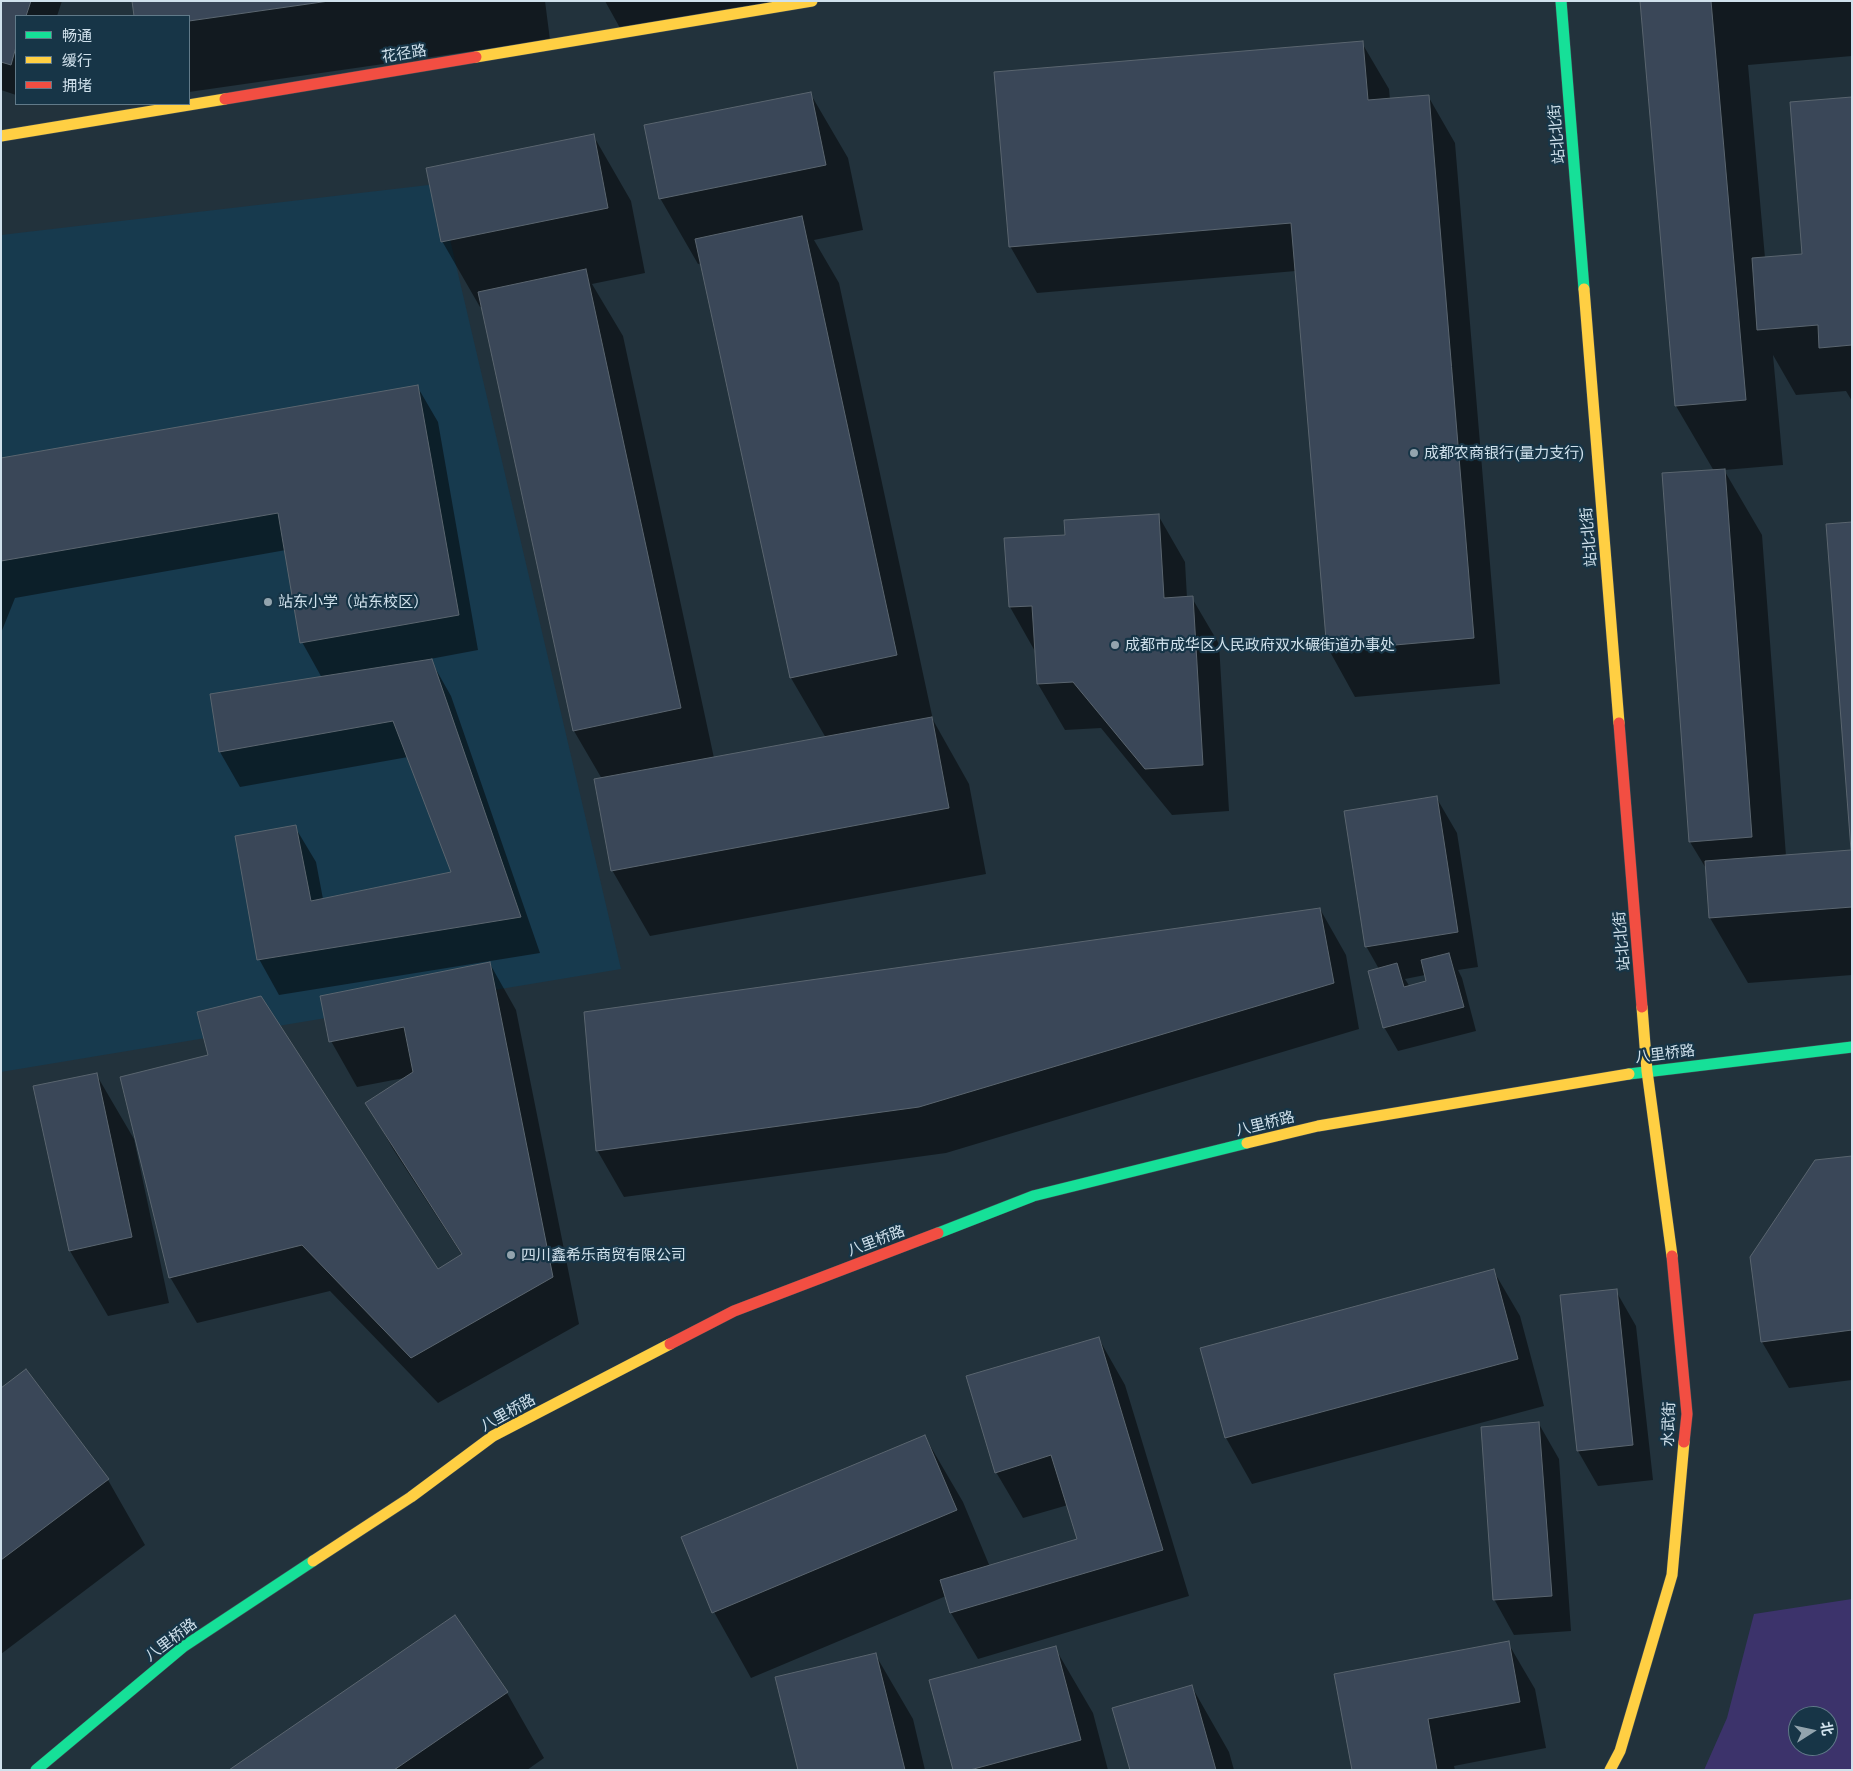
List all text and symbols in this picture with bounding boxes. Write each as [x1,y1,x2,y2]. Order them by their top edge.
legend [15,15,190,105]
text: 畅通 [62,28,92,44]
street label: 花径路 [380,42,428,66]
text: 缓行 [62,53,92,69]
text: 拥堵 [62,78,92,94]
street label: 站北北街 [1545,103,1569,165]
place label: 成都农商银行(量力支行) [1424,444,1585,462]
marker: 成都农商银行(量力支行) [1408,447,1420,459]
street label: 站北北街 [1577,506,1601,568]
place label: 站东小学（站东校区） [278,593,428,611]
marker: 站东小学（站东校区） [262,596,274,608]
place label: 成都市成华区人民政府双水碾街道办事处 [1125,636,1395,654]
marker: 成都市成华区人民政府双水碾街道办事处 [1109,639,1121,651]
street label: 站北北街 [1610,910,1634,972]
street label: 八里桥路 [1634,1041,1696,1067]
street label: 八里桥路 [1234,1108,1296,1140]
street label: 八里桥路 [845,1222,907,1260]
place label: 四川鑫希乐商贸有限公司 [521,1246,686,1264]
marker: 四川鑫希乐商贸有限公司 [505,1249,517,1261]
street label: 八里桥路 [477,1391,539,1435]
street label: 水武街 [1659,1401,1679,1447]
street label: 八里桥路 [142,1615,200,1665]
north arrow [1788,1706,1838,1756]
text: 北 [1818,1720,1836,1737]

